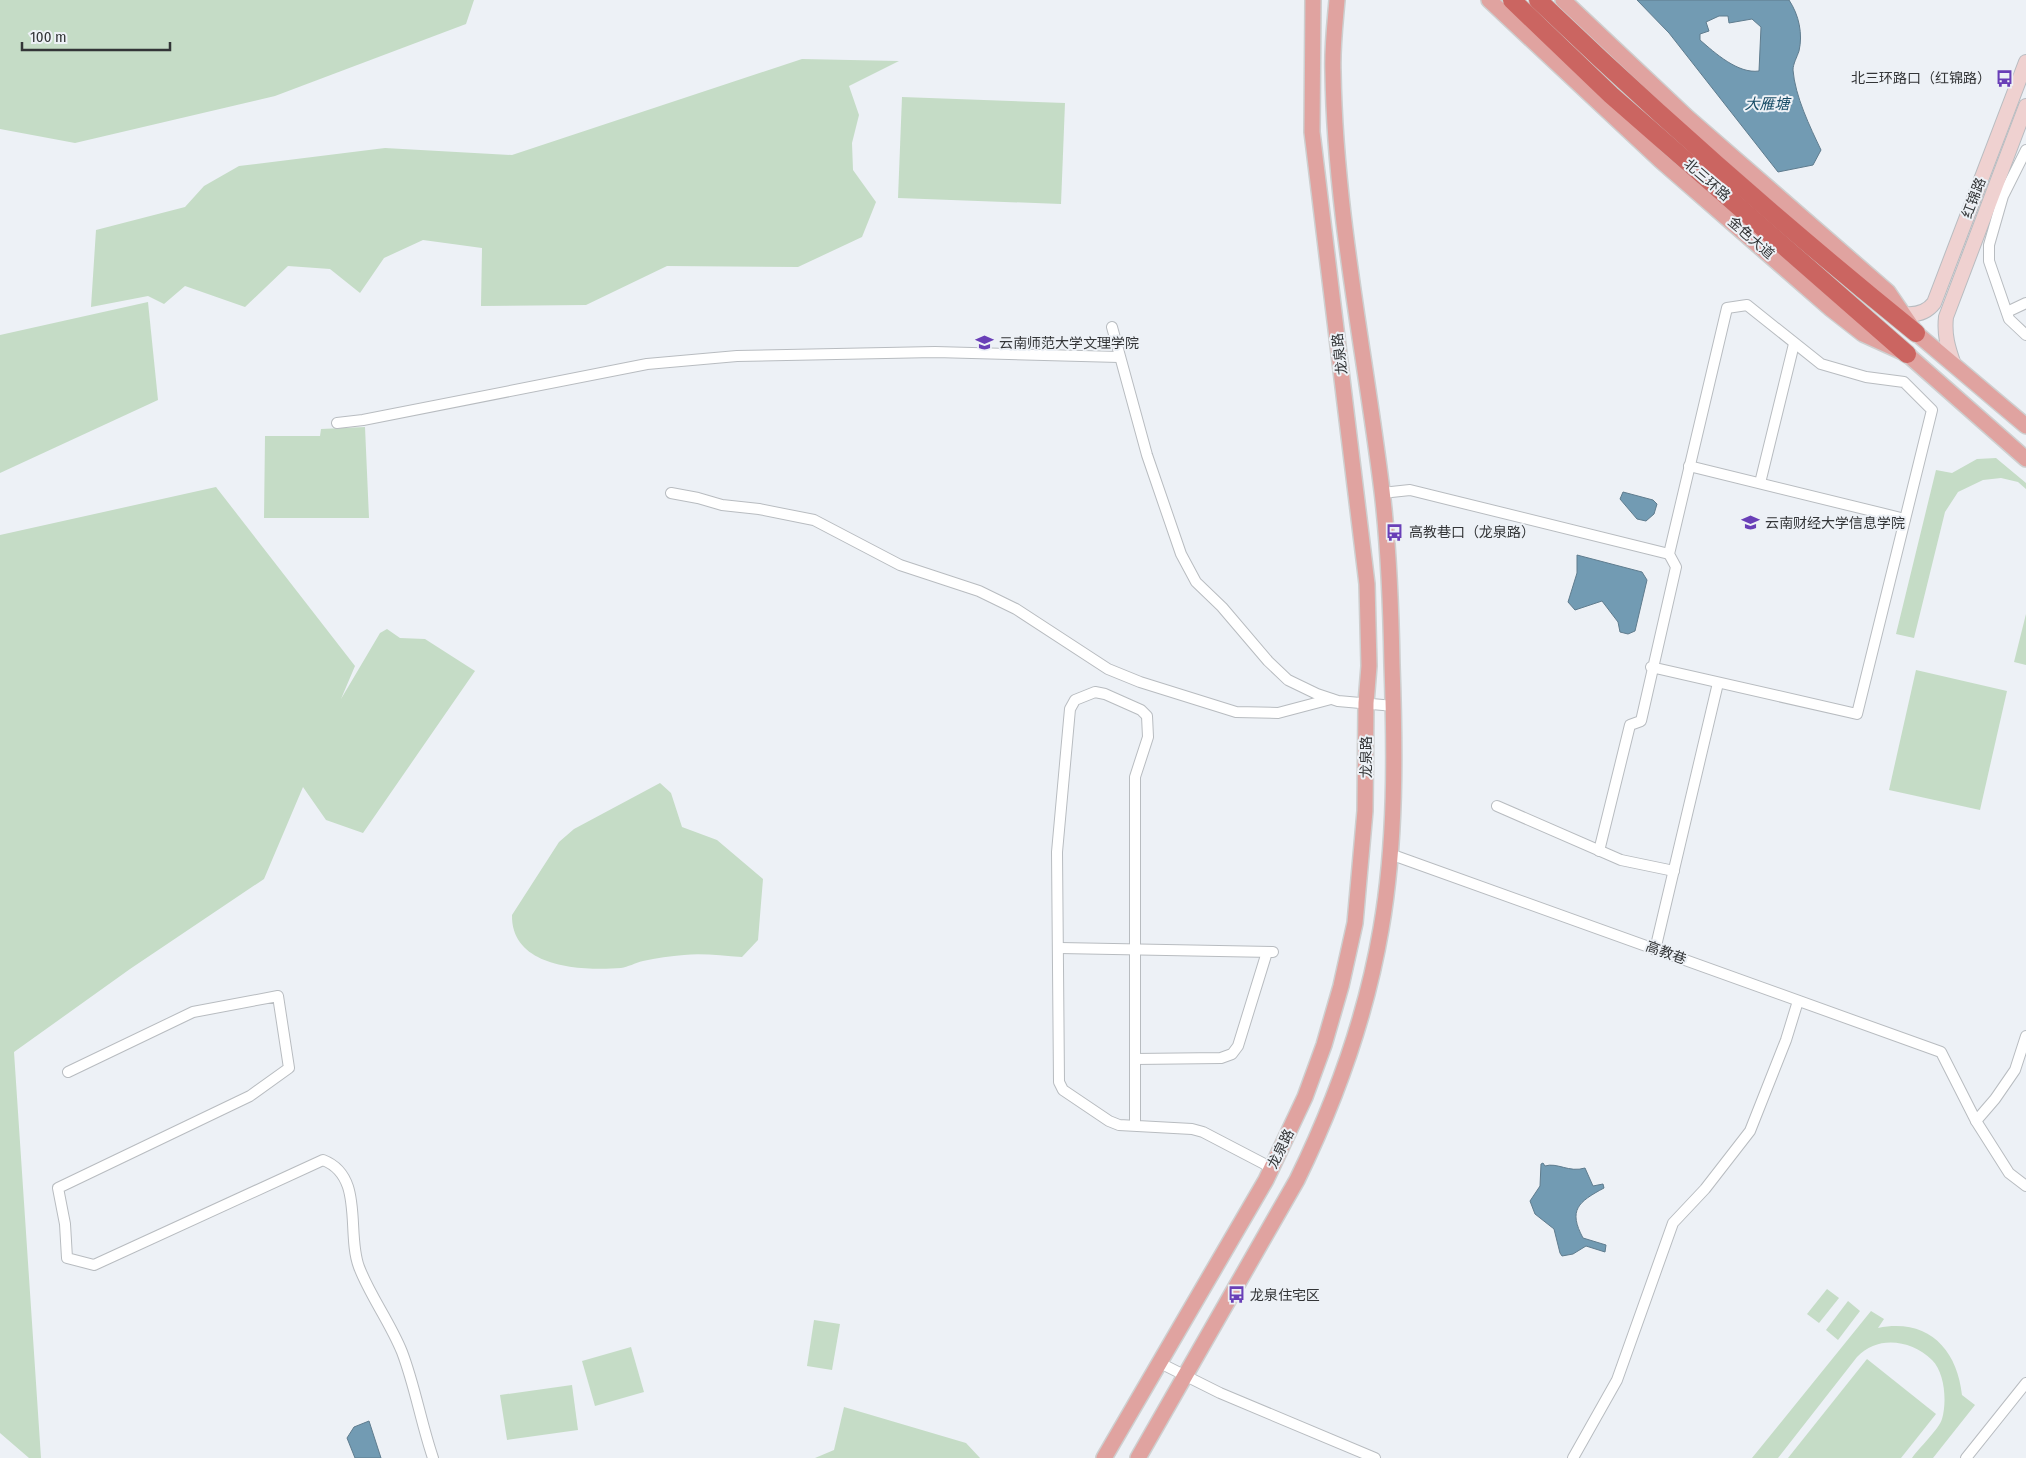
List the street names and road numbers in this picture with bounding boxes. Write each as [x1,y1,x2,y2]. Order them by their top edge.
street label: 北三环路 [1680,155,1734,205]
street label: 红锦路 [1959,175,1989,221]
street label: 金色大道 [1724,213,1778,263]
street label: 龙泉路 [1329,332,1351,376]
street label: 龙泉路 [1358,736,1375,778]
street label: 高教巷 [1643,938,1689,968]
street label: 龙泉路 [1264,1126,1298,1172]

